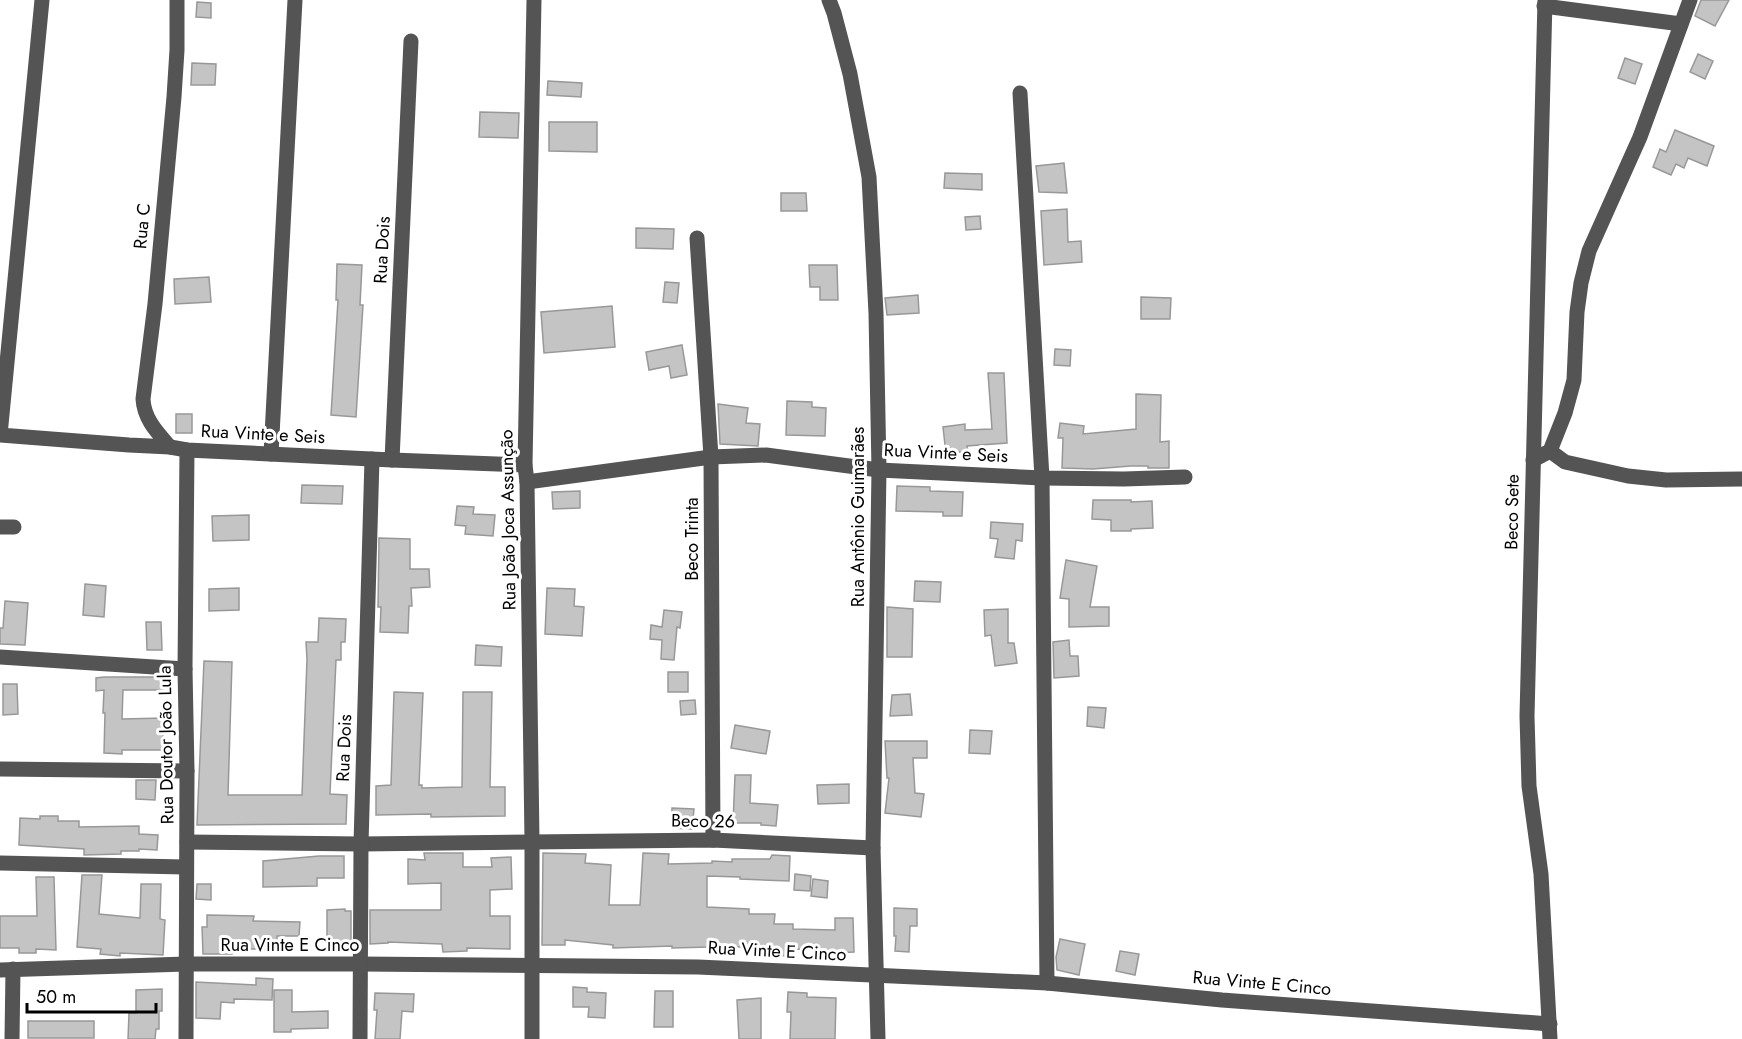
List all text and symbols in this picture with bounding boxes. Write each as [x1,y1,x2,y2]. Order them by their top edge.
street label: Rua C [127,202,157,250]
street label: Rua Dois [367,216,397,284]
street label: Rua Vinte e Seis [200,418,326,450]
street label: Rua Antônio Guimarães [845,427,871,607]
street label: Rua João Joca Assunção [493,429,523,611]
street label: Rua Vinte e Seis [883,437,1009,469]
street label: Beco Sete [1498,474,1526,550]
street label: Beco Trinta [679,497,705,581]
street label: Rua Doutor João Lula [152,665,180,825]
street label: Rua Dois [330,714,358,782]
street label: Beco 26 [671,807,735,835]
street label: Rua Vinte E Cinco [221,932,360,958]
street label: Rua Vinte E Cinco [707,934,847,968]
street label: Rua Vinte E Cinco [1192,964,1332,1002]
scale bar [27,976,156,1014]
text: 50 m [36,984,76,1010]

